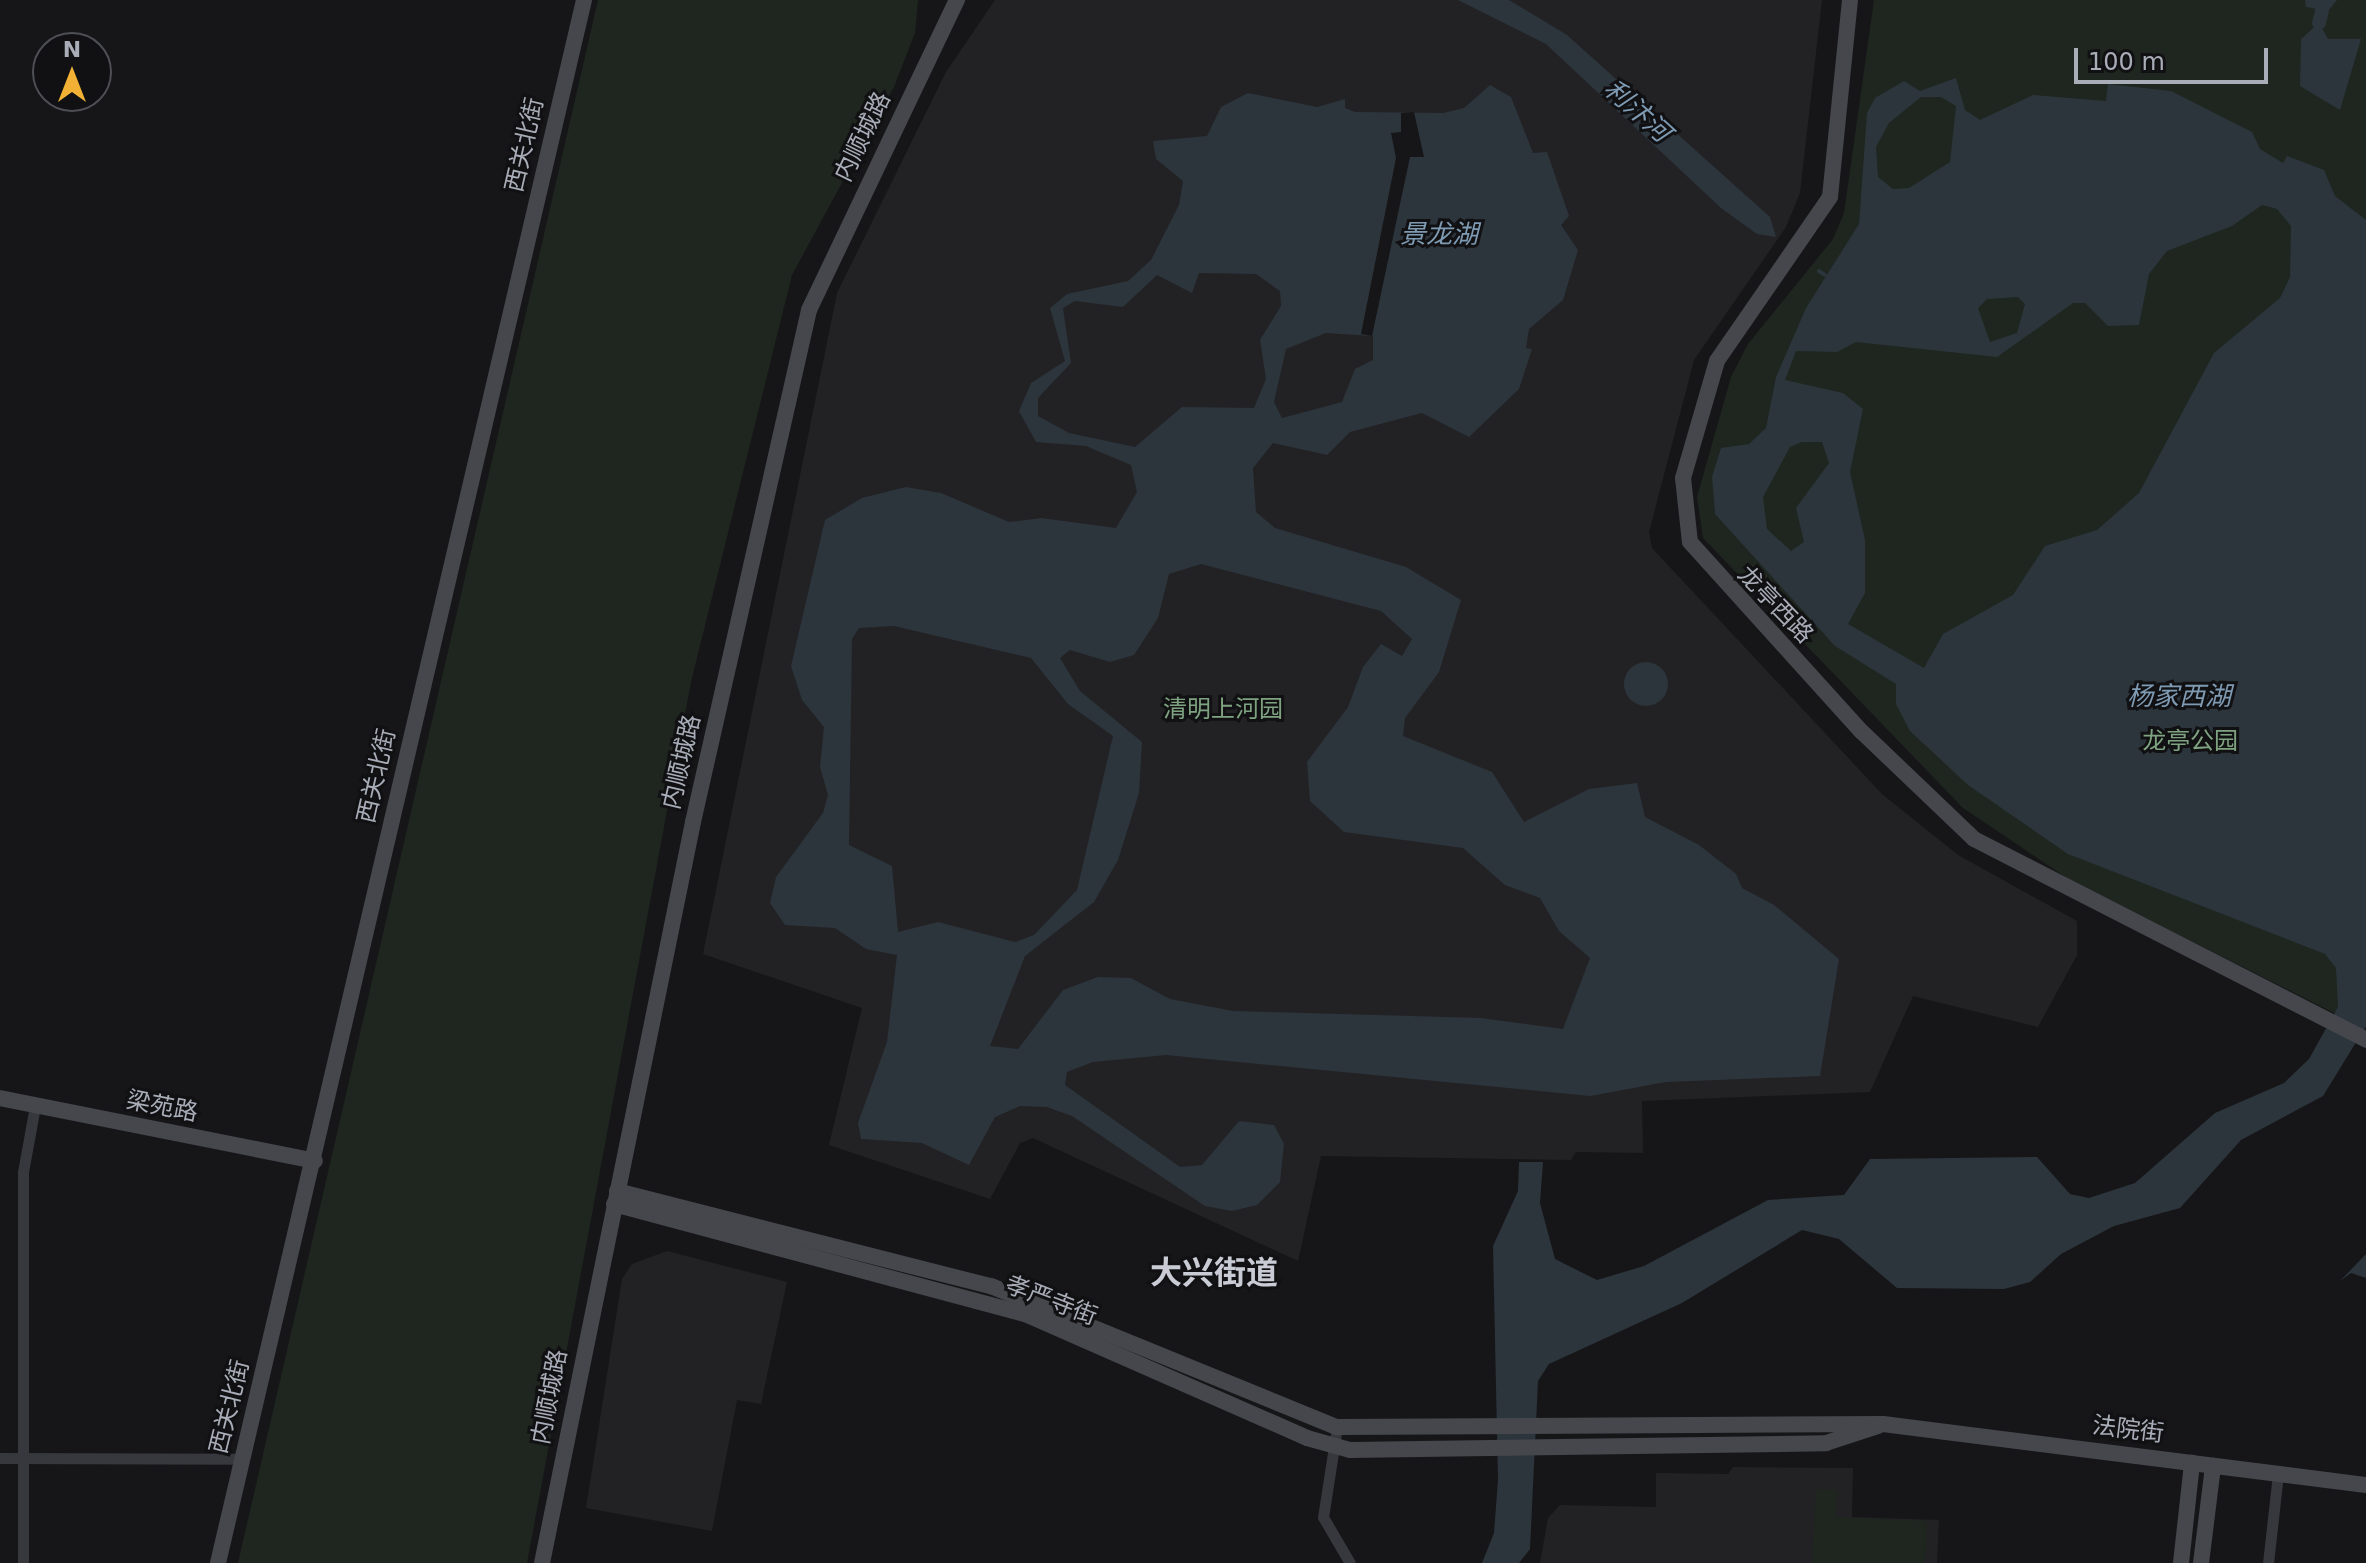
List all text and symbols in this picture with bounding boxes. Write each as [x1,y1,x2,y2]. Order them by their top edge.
north arrow [32,32,112,112]
scale bar [2078,32,2272,82]
text: N [63,37,81,62]
text: 100 m [2088,48,2165,76]
water label: 利汴河 [1598,73,1676,149]
street label: 内顺城路 [829,88,897,186]
street label: 西关北街 [500,95,550,195]
water label: 景龙湖 [1400,219,1478,251]
street label: 龙亭西路 [1731,560,1819,650]
water label: 杨家西湖 [2127,681,2231,713]
park label: 清明上河园 [1163,696,1283,724]
street label: 内顺城路 [657,712,707,812]
street label: 西关北街 [352,726,402,826]
park label: 龙亭公园 [2142,728,2238,756]
street label: 梁苑路 [124,1086,200,1128]
district label: 大兴街道 [1150,1254,1278,1292]
street label: 孝严寺街 [1001,1270,1101,1332]
street label: 内顺城路 [527,1347,573,1447]
street label: 西关北街 [204,1357,256,1457]
street label: 法院街 [2091,1411,2165,1449]

